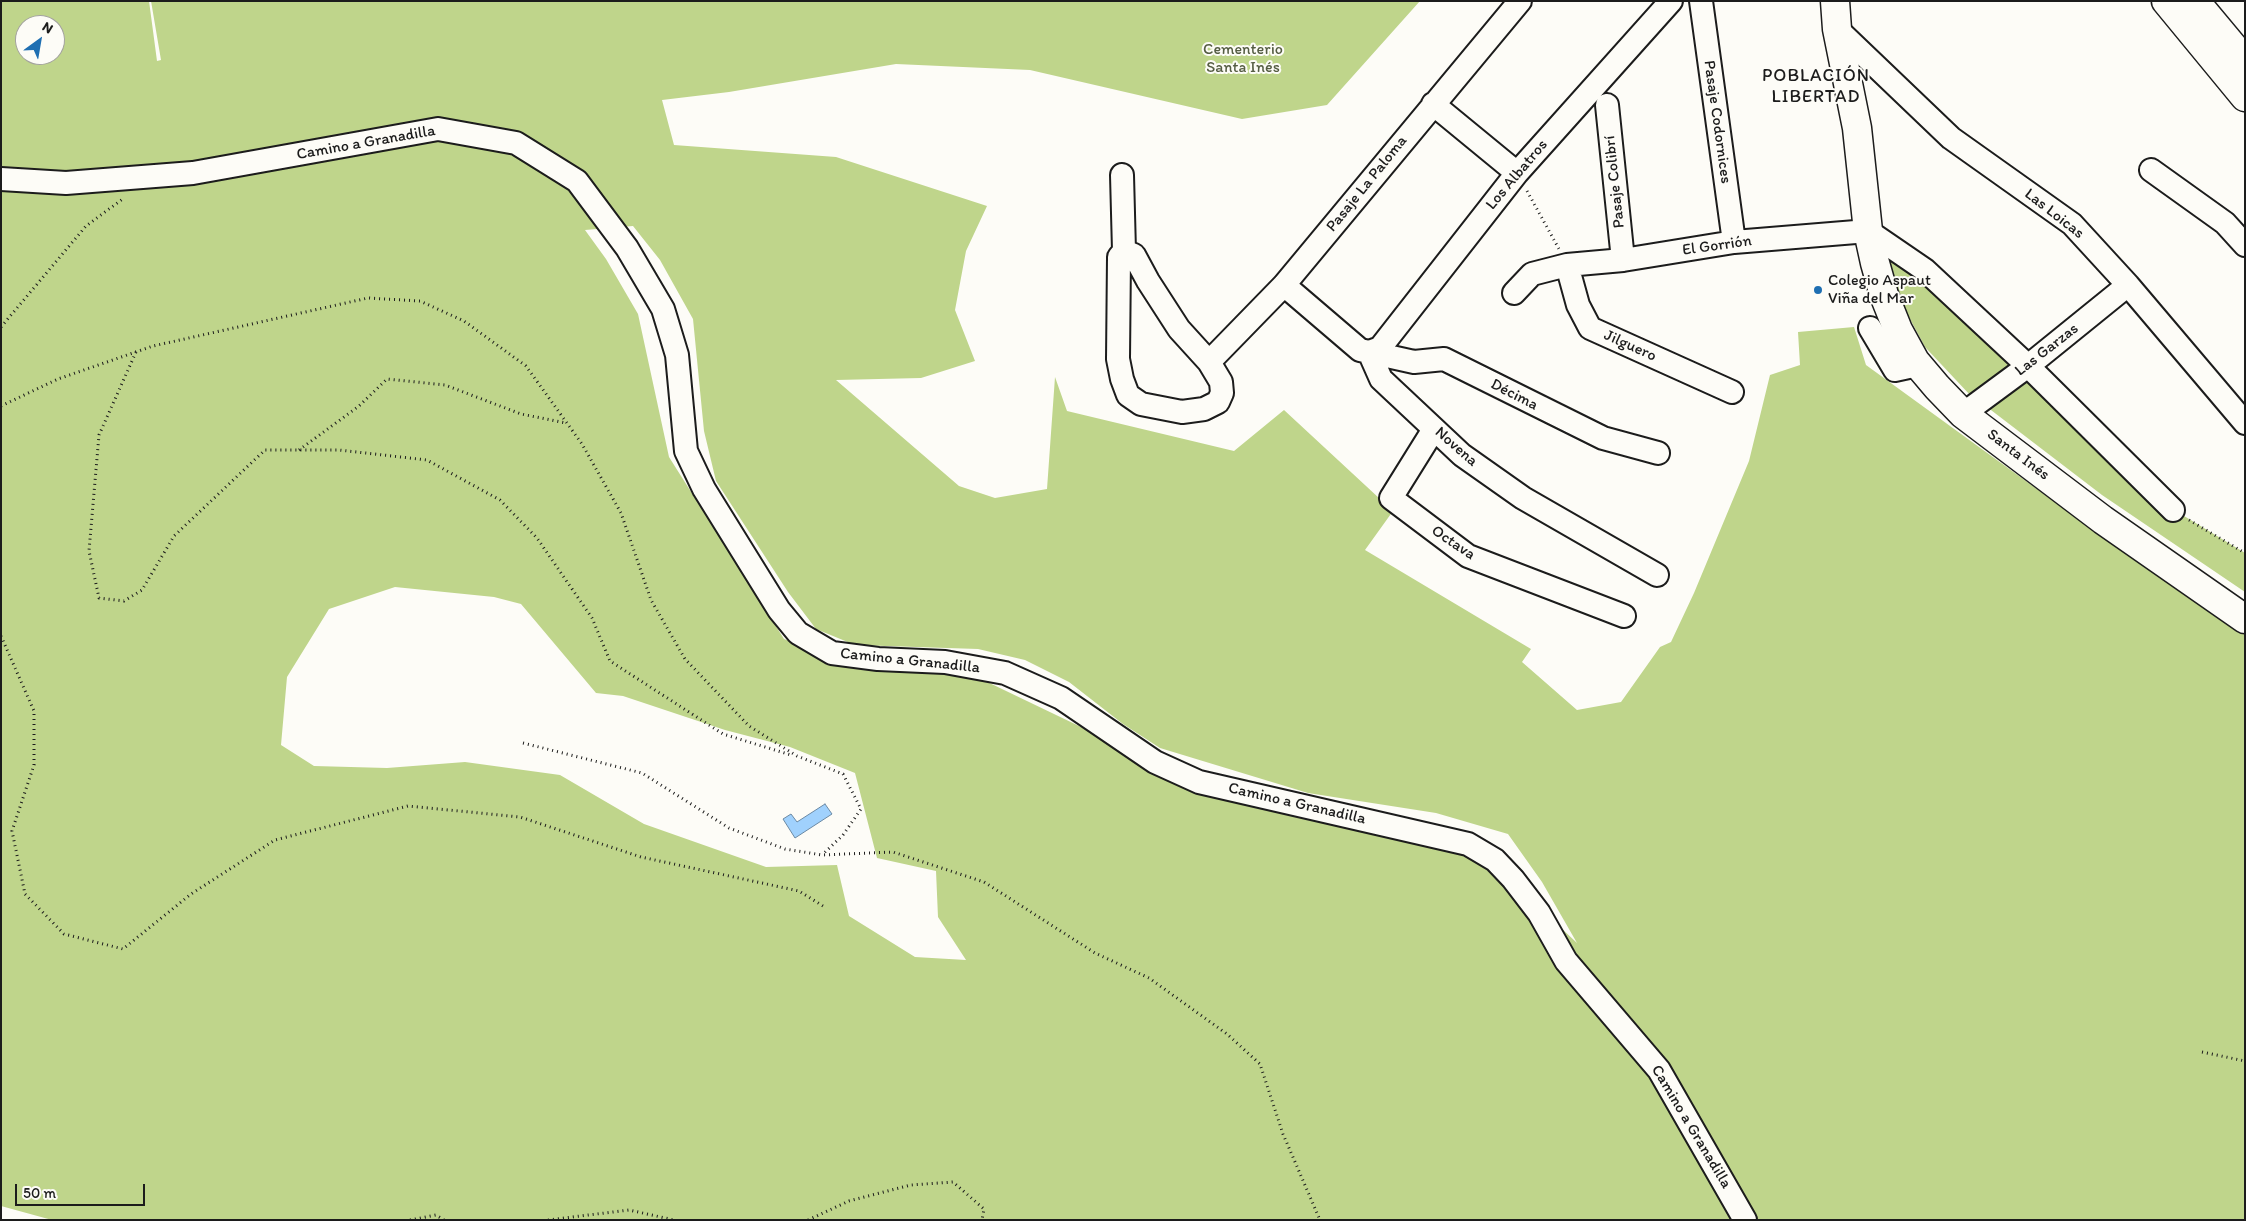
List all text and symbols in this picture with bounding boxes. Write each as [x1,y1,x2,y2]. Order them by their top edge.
north arrow [15,15,65,65]
text: N [39,18,56,37]
park label: Cementerio Santa Inés [1203,40,1283,78]
street label: Pasaje Codornices [1699,59,1735,185]
district label: POBLACIÓN LIBERTAD [1761,65,1871,108]
street label: Camino a Granadilla [295,121,437,165]
street label: Pasaje La Paloma [1322,132,1412,236]
street label: Pasaje Colibrí [1601,135,1629,229]
street label: Los Albatros [1482,136,1552,214]
street label: Las Loicas [2020,185,2088,243]
street label: El Gorrión [1681,232,1753,260]
place label: Colegio Aspaut Viña del Mar [1828,271,1931,309]
marker: Colegio Aspaut Viña del Mar [1812,284,1824,296]
street label: Las Garzas [2011,319,2083,381]
street label: Jilguero [1601,326,1659,366]
street label: Décima [1487,375,1541,415]
street label: Novena [1431,423,1481,471]
street label: Santa Inés [1983,425,2053,485]
street label: Octava [1427,521,1479,565]
street label: Camino a Granadilla [839,644,981,678]
street label: Camino a Granadilla [1226,779,1368,829]
street label: Camino a Granadilla [1647,1062,1735,1192]
scale bar [18,1174,148,1206]
text: 50 m [23,1184,56,1202]

